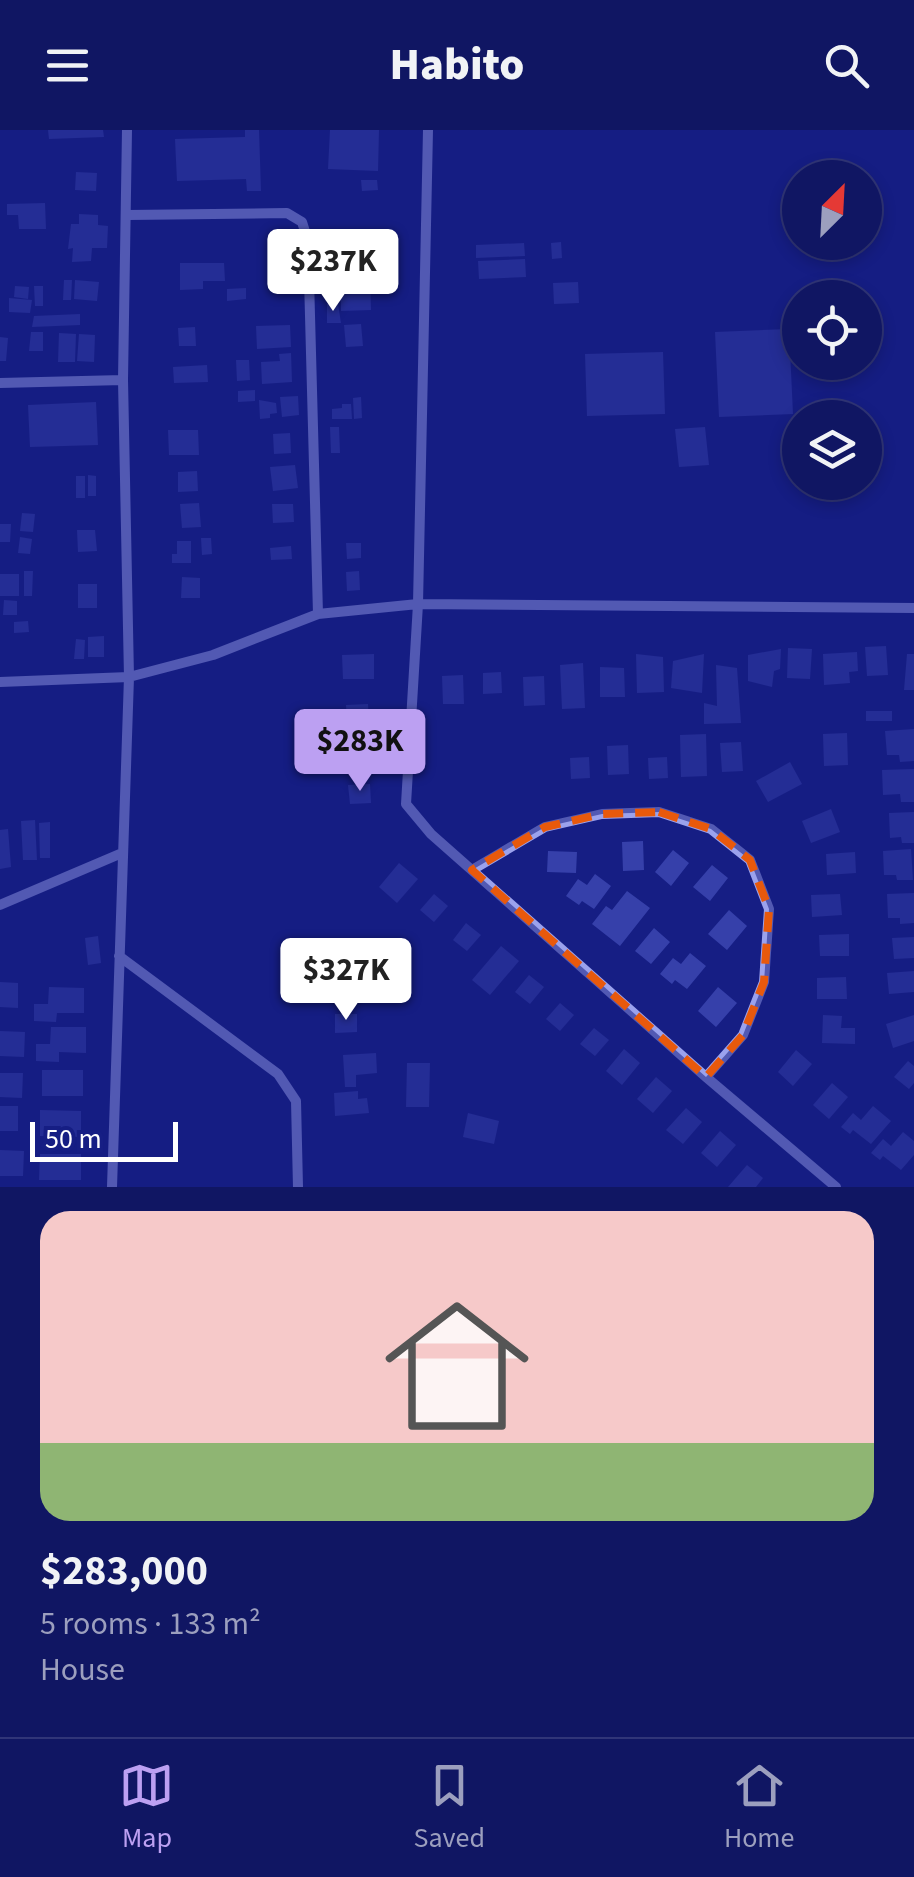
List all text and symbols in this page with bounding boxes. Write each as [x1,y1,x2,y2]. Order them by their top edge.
text: Habito [390,33,524,97]
icon: menu [40,38,95,93]
icon: search [819,38,874,93]
north arrow [782,160,882,260]
map controls [782,160,882,500]
pin: $237K [263,229,403,314]
text: $237K [289,238,377,284]
button: locate [782,280,882,380]
button: layers [782,400,882,500]
pin: $283K [290,709,430,794]
text: $283K [316,718,404,764]
pin: $327K [276,938,416,1023]
text: $327K [302,947,390,993]
scale bar [30,1117,178,1162]
text: 50 m [45,1119,102,1159]
icon: home [367,1276,547,1456]
text: $283,000 [40,1541,208,1601]
text: 5 rooms · 133 m² [40,1601,261,1647]
text: House [40,1647,125,1693]
tab: Map [119,1758,174,1858]
tab: Saved [413,1758,485,1858]
tab: Home [724,1758,794,1858]

